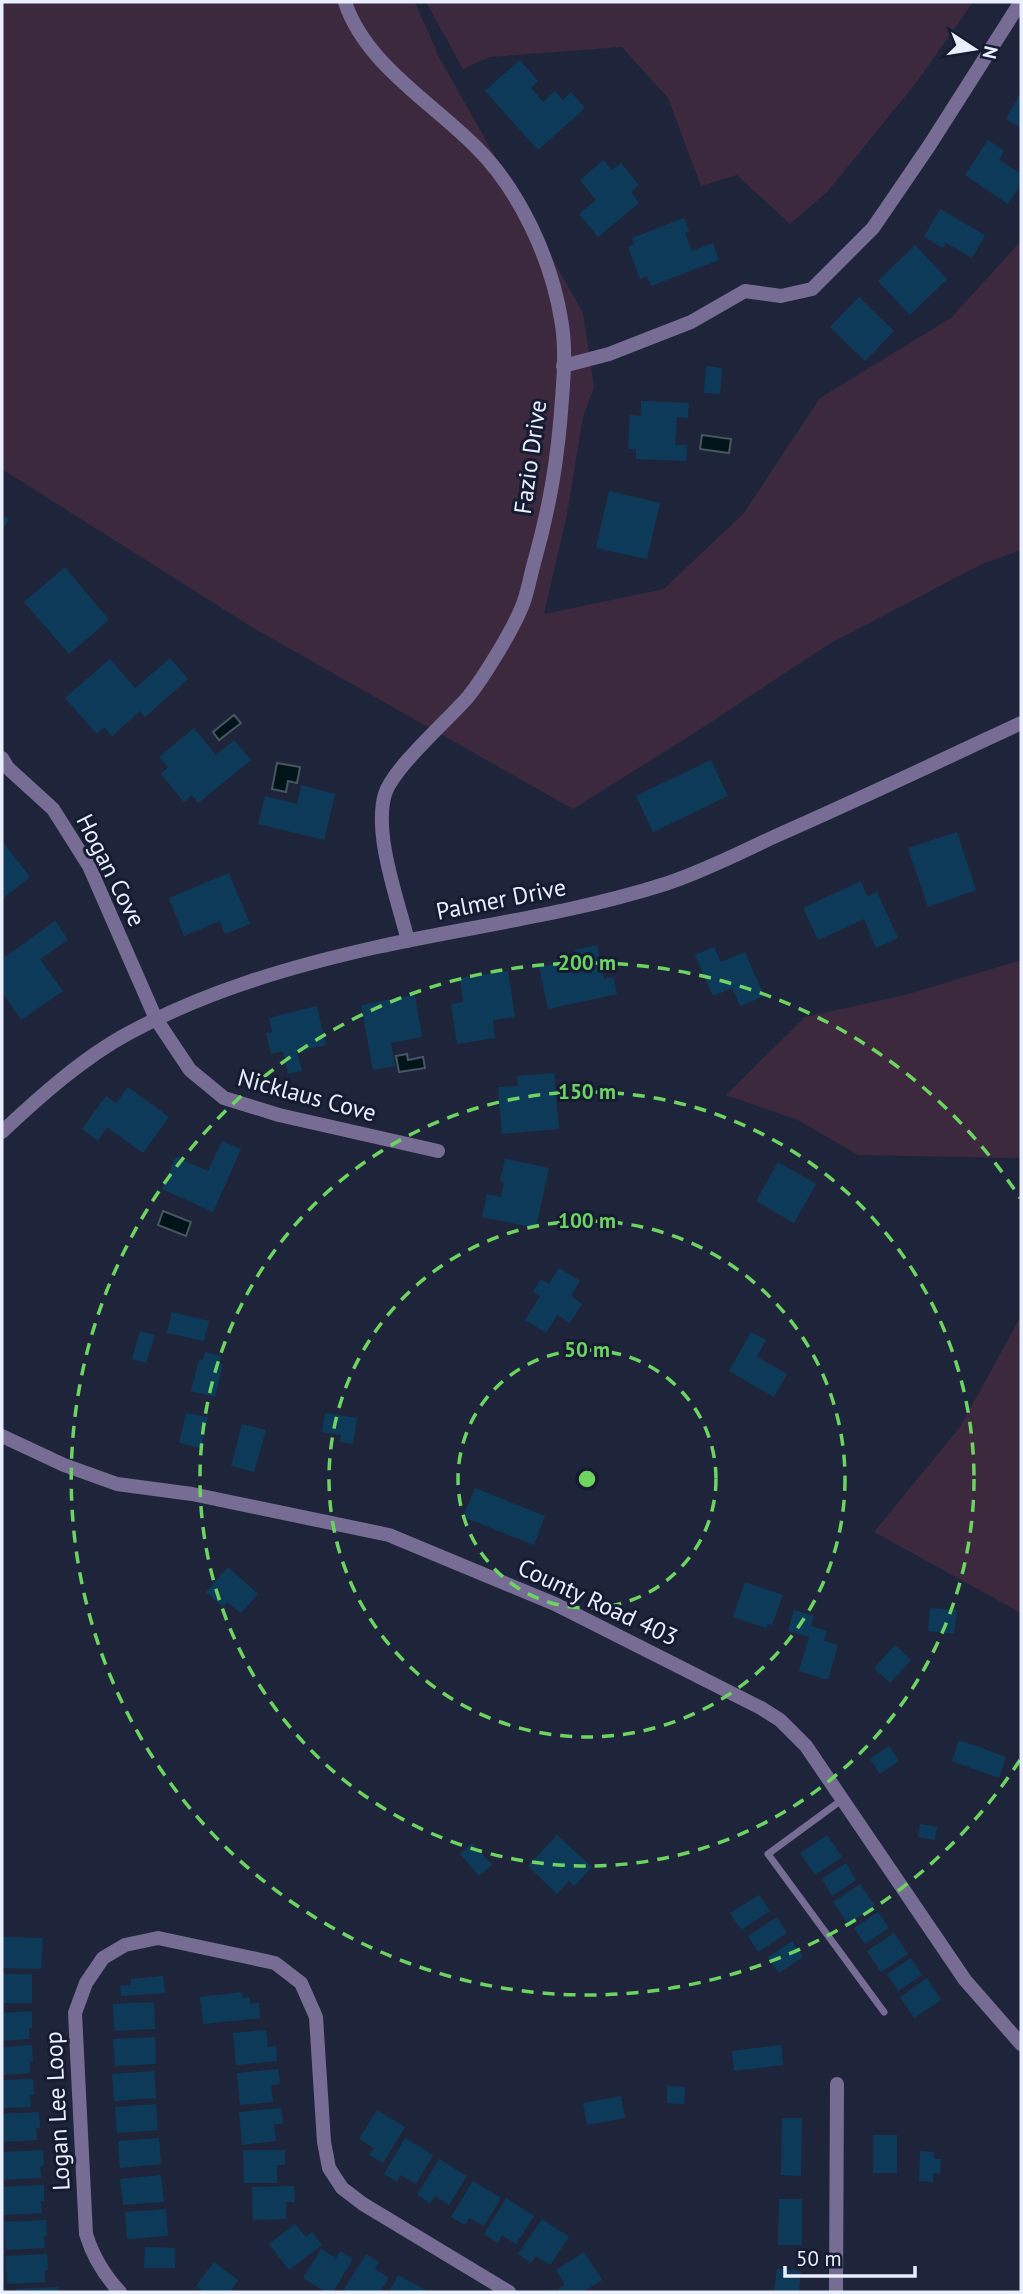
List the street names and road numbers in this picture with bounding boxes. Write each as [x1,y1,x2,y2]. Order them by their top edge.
street label: Fazio Drive [507,398,553,516]
street label: Hogan Cove [69,808,153,932]
street label: Palmer Drive [433,871,569,927]
street label: Nicklaus Cove [234,1062,380,1128]
street label: County Road 403 [513,1551,683,1653]
street label: Logan Lee Loop [37,2031,77,2191]

